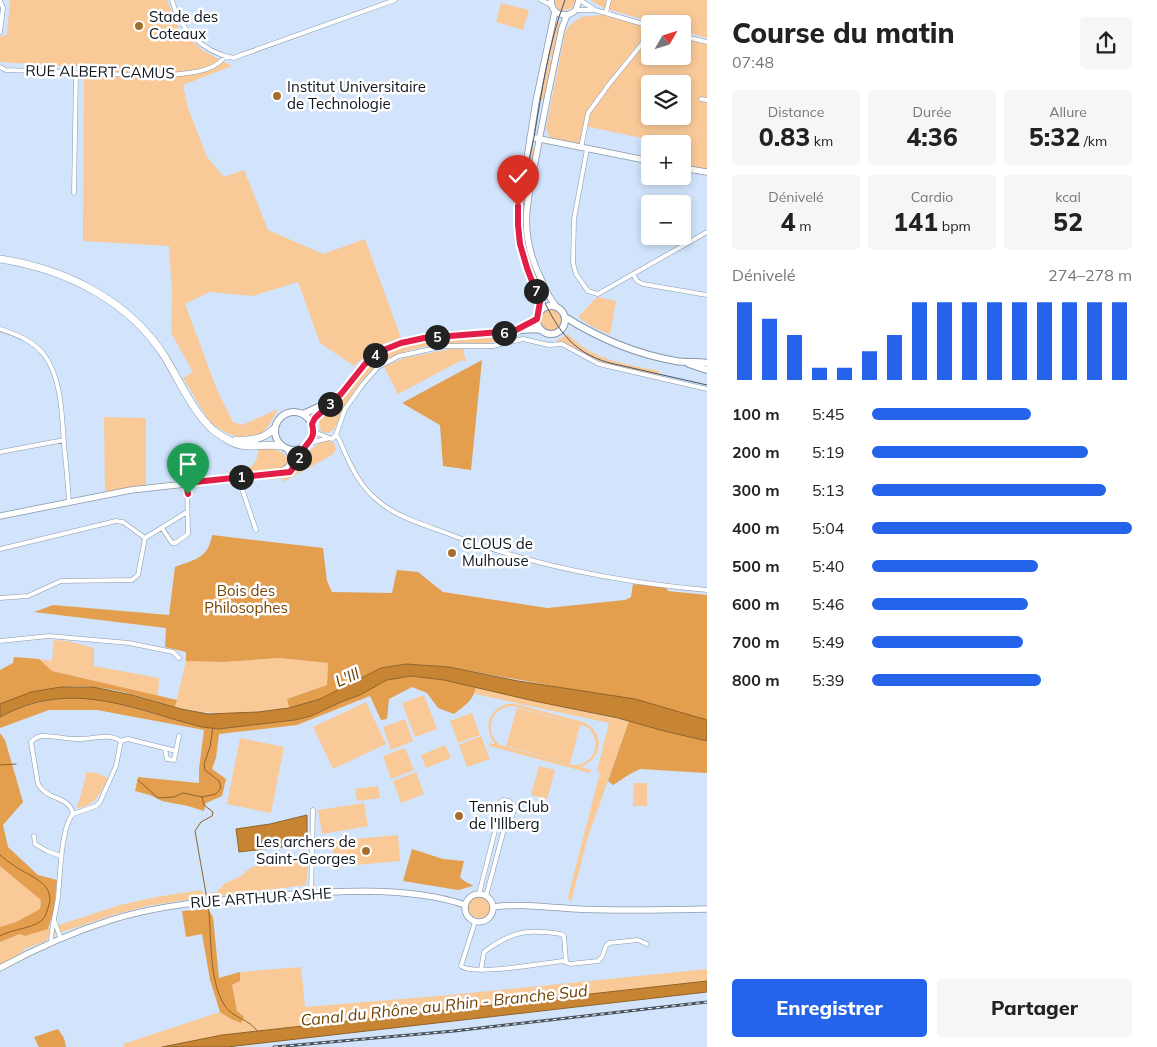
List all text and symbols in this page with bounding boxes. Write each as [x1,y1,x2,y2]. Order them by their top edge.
place label: Stade des Coteaux [149,7,218,43]
north arrow [641,15,691,65]
map controls [641,15,691,245]
text: Course du matin [732,15,955,50]
button: share [1080,17,1132,69]
marker: Stade des Coteaux [133,20,145,32]
text: 07:48 [732,52,774,72]
street label: RUE ALBERT CAMUS [25,61,175,82]
button: layers [641,75,691,125]
place label: Institut Universitaire de Technologie [287,77,426,113]
marker: Institut Universitaire de Technologie [271,90,283,102]
text: Distance [768,103,824,121]
text: Durée [913,103,951,121]
text: Allure [1049,103,1087,121]
text: 0.83 [759,121,810,152]
text: 4:36 [906,121,958,152]
text: 5:32 [1029,121,1080,152]
text: km [810,132,833,150]
text: /km [1080,132,1107,150]
button: + [641,135,691,185]
pin [497,155,539,206]
icon: check [504,162,532,190]
text: Dénivelé [768,188,824,206]
text: Cardio [911,188,953,206]
text: kcal [1055,188,1081,206]
button: − [641,195,691,245]
text: 4 [781,206,796,237]
text: 141 [893,206,938,237]
text: 52 [1053,206,1083,237]
text: m [796,217,811,235]
text: bpm [938,217,971,235]
text: Dénivelé [732,265,795,285]
text: 274–278 m [1048,265,1132,285]
pin: 7 [524,278,548,304]
text: 7 [532,282,541,300]
pin: 6 [492,320,516,346]
pin: 5 [424,324,450,350]
text: 6 [500,324,509,342]
text: 5 [433,328,442,346]
pin: 4 [362,342,388,368]
text: 4 [371,346,380,364]
pin: 3 [318,392,342,416]
text: 3 [326,395,335,413]
text: 100 m [732,404,780,424]
text: 5:45 [812,404,844,424]
text: 200 m [732,442,780,462]
text: 5:19 [812,442,844,462]
pin [167,443,209,494]
pin: 2 [286,446,312,470]
text: 2 [295,449,304,467]
icon: arrive [174,450,202,478]
pin: 1 [228,464,254,490]
text: 1 [237,468,246,486]
text: 300 m [732,480,780,500]
text: 5:13 [812,480,844,500]
text: 400 m [732,518,780,538]
text: 5:04 [812,518,844,538]
place label: CLOUS de Mulhouse [462,534,533,570]
marker: CLOUS de Mulhouse [446,547,458,559]
text: 500 m [732,556,780,576]
text: 5:40 [812,556,844,576]
park label: Bois des Philosophes [204,581,288,617]
text: 600 m [732,594,780,614]
text: 5:46 [812,594,844,614]
text: 700 m [732,632,780,652]
text: 5:49 [812,632,844,652]
water label: L'Ill [332,663,362,691]
text: 800 m [732,670,780,690]
text: 5:39 [812,670,844,690]
place label: Tennis Club de l'Illberg [469,797,549,833]
marker: Tennis Club de l'Illberg [453,810,465,822]
place label: Les archers de Saint-Georges [256,832,356,868]
marker: Les archers de Saint-Georges [360,845,372,857]
street label: RUE ARTHUR ASHE [190,883,332,912]
button: Enregistrer [732,979,927,1037]
button: Partager [937,979,1132,1037]
water label: Canal du Rhône au Rhin - Branche Sud [299,980,589,1030]

